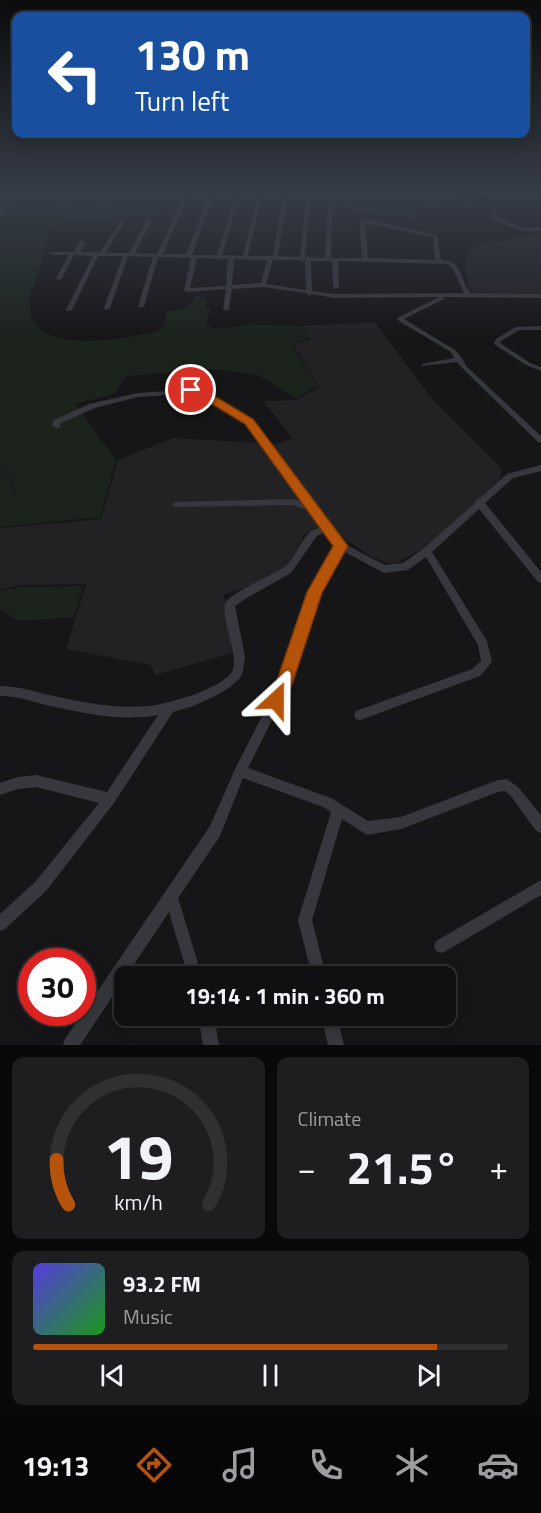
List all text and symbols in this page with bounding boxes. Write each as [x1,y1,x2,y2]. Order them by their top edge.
text: 130 m [135,22,250,86]
icon: left [36,36,114,114]
text: Turn left [135,80,229,121]
pin [165,364,216,415]
icon: arrive [174,373,207,406]
position arrow [244,668,308,732]
speed limit sign: 30 [18,948,96,1026]
text: 19:14 · 1 min · 360 m [185,979,385,1013]
text: Climate [298,1103,361,1134]
text: 19 [103,1108,173,1203]
text: 21.5° [347,1133,459,1201]
text: − [298,1143,316,1193]
text: + [490,1143,508,1193]
text: km/h [114,1186,163,1218]
text: 93.2 FM [123,1267,201,1301]
text: Music [123,1301,173,1332]
icon: previous [96,1359,129,1392]
icon: pause [254,1359,287,1392]
icon: next [412,1359,445,1392]
icon: directions [133,1444,175,1486]
icon: music [219,1444,261,1486]
icon: phone [305,1444,347,1486]
icon: climate [391,1444,433,1486]
icon: car [477,1444,519,1486]
text: 19:13 [22,1445,89,1486]

